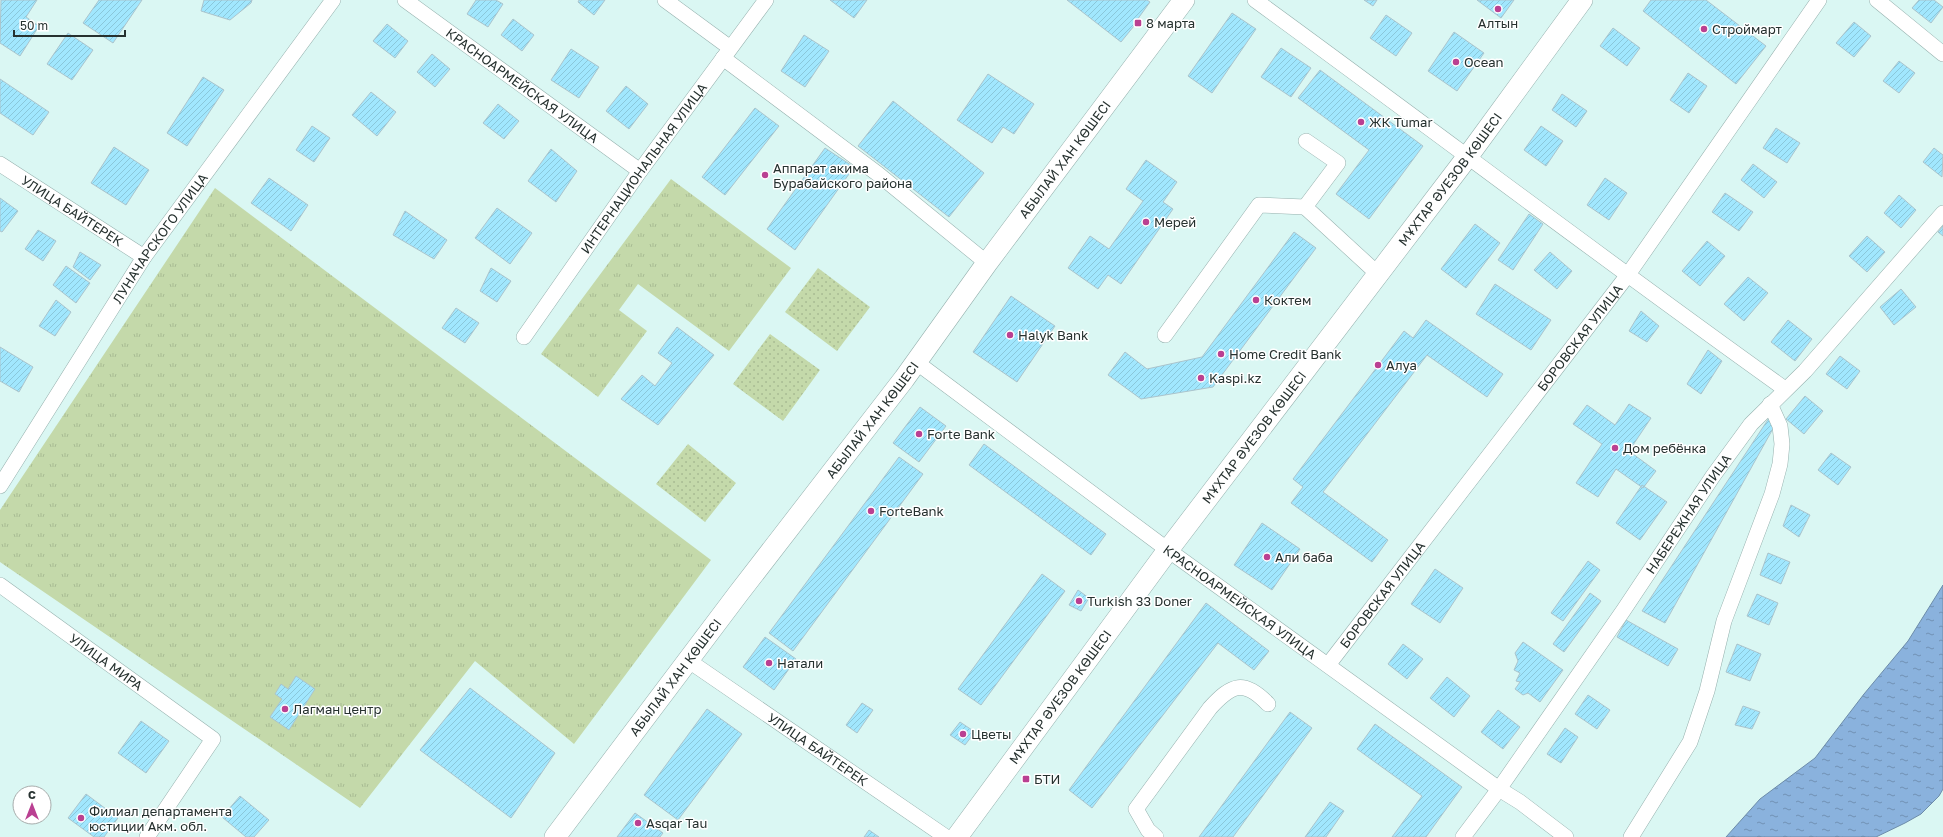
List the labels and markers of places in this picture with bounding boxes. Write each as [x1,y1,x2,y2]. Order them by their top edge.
marker: Алтын [1493,4,1503,14]
place label: 8 марта [1146,15,1195,31]
place label: Алтын [1478,15,1518,31]
marker: 8 марта [1133,18,1143,28]
place label: Строймарт [1712,21,1783,37]
marker: Строймарт [1699,24,1709,34]
place label: Ocean [1464,54,1504,70]
marker: Ocean [1451,57,1461,67]
place label: ЖК Tumar [1369,114,1433,130]
marker: ЖК Tumar [1356,117,1366,127]
place label: Аппарат акима Бурабайского района [773,160,912,191]
marker: Аппарат акима Бурабайского района [760,170,770,180]
place label: Мерей [1154,214,1196,230]
marker: Мерей [1141,217,1151,227]
place label: Коктем [1264,292,1311,308]
marker: Коктем [1251,295,1261,305]
place label: Halyk Bank [1018,327,1089,343]
marker: Halyk Bank [1005,330,1015,340]
place label: Home Credit Bank [1229,346,1342,362]
marker: Home Credit Bank [1216,349,1226,359]
place label: Алуа [1386,357,1417,373]
marker: Алуа [1373,360,1383,370]
place label: Kaspi.kz [1209,370,1262,386]
marker: Kaspi.kz [1196,373,1206,383]
place label: Forte Bank [927,426,996,442]
marker: Forte Bank [914,429,924,439]
place label: Дом ребёнка [1623,440,1706,456]
marker: Дом ребёнка [1610,443,1620,453]
place label: ForteBank [879,503,945,519]
marker: ForteBank [866,506,876,516]
place label: Али баба [1275,549,1333,565]
marker: Али баба [1262,552,1272,562]
place label: Turkish 33 Doner [1087,593,1192,609]
marker: Turkish 33 Doner [1074,596,1084,606]
place label: Натали [777,655,823,671]
marker: Натали [764,658,774,668]
place label: Лагман центр [293,701,381,717]
marker: Лагман центр [280,704,290,714]
place label: Цветы [971,726,1012,742]
marker: Цветы [958,729,968,739]
place label: БТИ [1034,771,1060,787]
marker: БТИ [1021,774,1031,784]
place label: Филиал департамента юстиции Акм. обл. [89,803,232,834]
marker: Филиал департамента юстиции Акм. обл. [76,813,86,823]
place label: Asqar Tau [646,815,707,831]
marker: Asqar Tau [633,818,643,828]

